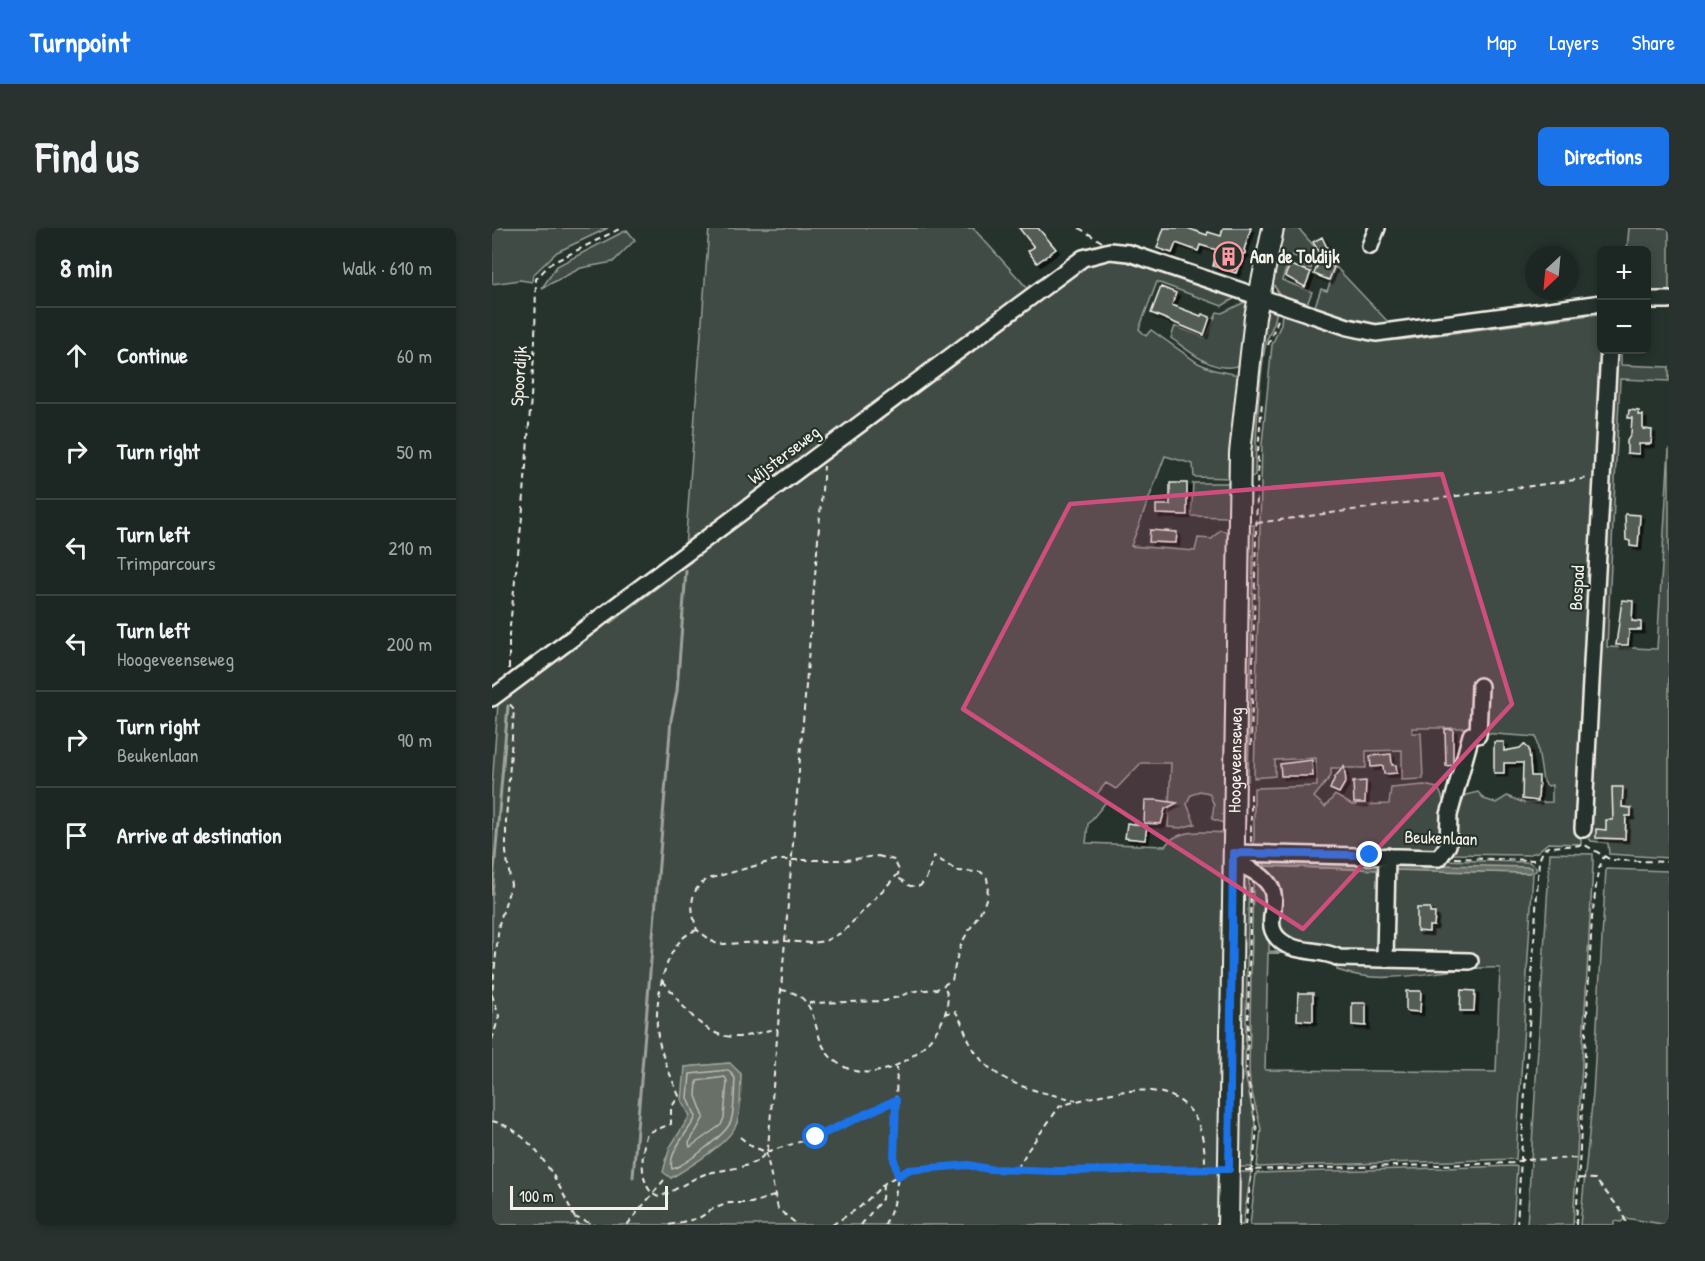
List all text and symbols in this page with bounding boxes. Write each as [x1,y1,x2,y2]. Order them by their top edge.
text: Turnpoint [30,23,130,61]
text: Map [1487,28,1516,57]
text: Layers [1549,28,1599,57]
text: Share [1632,28,1675,57]
button: Directions [1538,127,1669,186]
text: Find us [36,128,139,185]
building icon: Aan de Toldijk [1213,241,1245,273]
place label: Aan de Toldijk [1250,244,1340,269]
north arrow [1525,246,1579,300]
map controls [1597,246,1651,354]
button: + [1597,246,1651,300]
text: 8 min [60,250,113,285]
text: Walk · 610 m [343,254,432,281]
button: − [1597,300,1651,354]
icon: ahead [60,339,93,372]
text: Continue [117,340,188,370]
text: 60 m [397,342,432,369]
street label: Spoordijk [504,345,533,407]
street label: Wijsterseweg [743,419,825,490]
icon: right [60,435,93,468]
text: Turn right [117,436,200,466]
text: 50 m [396,438,432,465]
text: Turn left [117,519,190,549]
icon: left [60,531,93,564]
text: 210 m [388,534,432,561]
text: Trimparcours [117,549,215,576]
street label: Bospad [1563,565,1590,611]
text: Turn left [117,615,190,645]
icon: left [60,627,93,660]
text: 200 m [387,630,432,657]
text: Hoogeveenseweg [117,645,234,672]
street label: Hoogeveenseweg [1221,707,1248,813]
text: Turn right [117,711,200,741]
icon: right [60,723,93,756]
text: 90 m [398,726,432,753]
text: Beukenlaan [117,741,198,768]
icon: arrive [60,819,93,852]
text: Arrive at destination [117,820,282,850]
street label: Beukenlaan [1404,824,1478,851]
route end [1356,841,1382,867]
route start [802,1123,828,1149]
scale bar [510,1183,668,1210]
text: 100 m [519,1185,554,1207]

